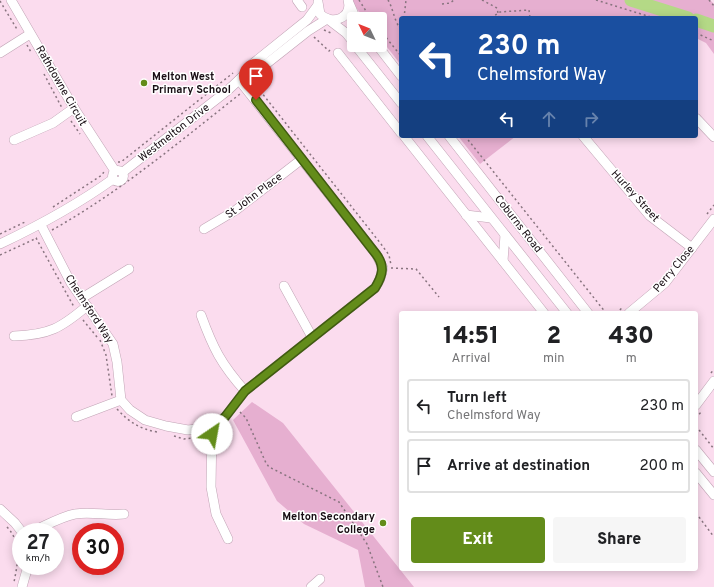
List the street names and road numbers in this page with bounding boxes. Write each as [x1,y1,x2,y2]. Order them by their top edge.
street label: Rathdowne Circuit [32,43,90,129]
street label: Westmelton Drive [135,101,213,165]
street label: Hurley Street [608,167,662,225]
street label: St John Place [223,170,285,222]
street label: Coburns Road [491,192,545,256]
street label: Perry Close [650,243,698,295]
street label: Chelmsford Way [62,272,117,346]

